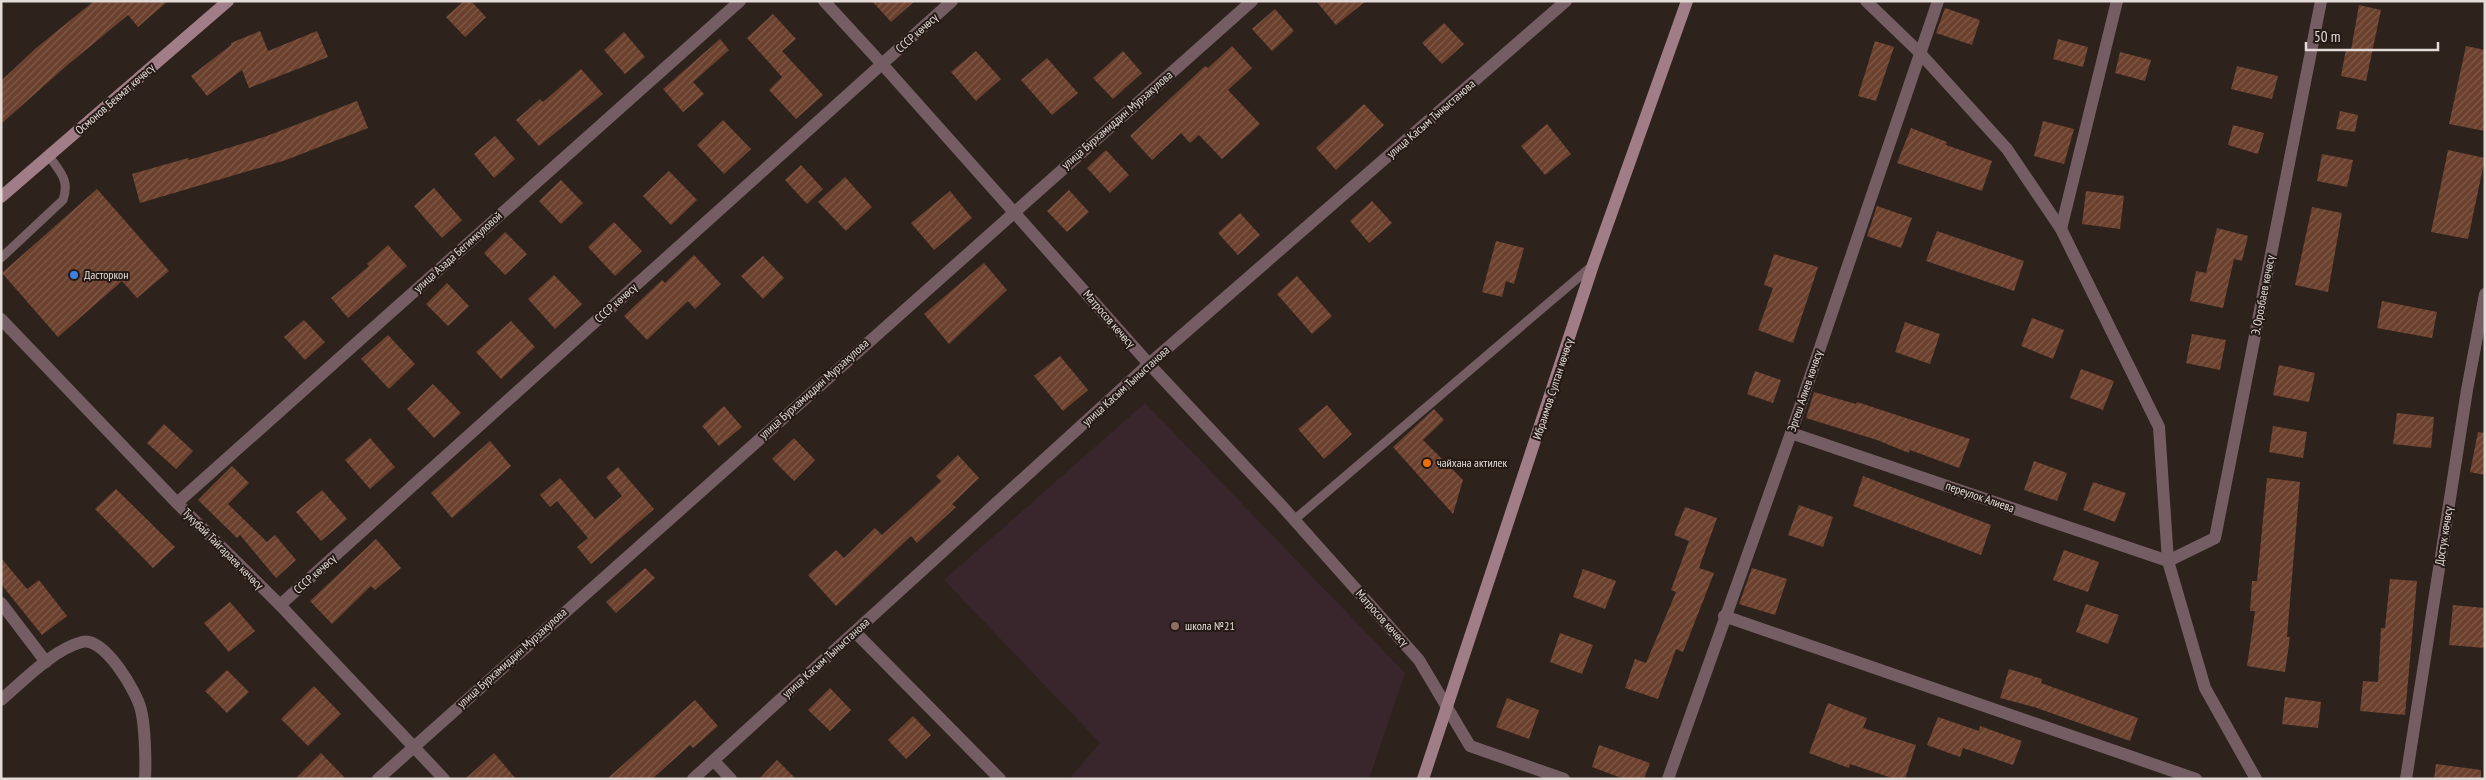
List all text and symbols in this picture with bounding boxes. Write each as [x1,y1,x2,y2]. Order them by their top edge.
street label: СССР көчөсү [892,9,941,56]
scale bar [2306,20,2438,52]
text: 50 m [2314,27,2340,46]
street label: Осмонов Бекмат көчөсү [72,60,158,137]
street label: улица Бурхамиддин Мурзакулова [1058,67,1175,172]
street label: улица Касым Тыныстанова [1383,76,1478,161]
street label: улица Азада Бегимкуловой [410,208,505,295]
street label: Э. Орозбаев көчөсү [2247,253,2278,336]
place label: Дасторкон [84,267,129,282]
marker: Дасторкон [68,269,80,281]
street label: СССР көчөсү [591,279,640,326]
street label: Матросов көчөсү [1080,287,1139,351]
street label: улица Бурхамиддин Мурзакулова [756,335,872,442]
street label: Ибраимов Султан көчөсү [1529,336,1576,441]
street label: улица Касым Тыныстанова [1079,342,1173,429]
street label: Эргеш Алиев көчөсү [1784,348,1826,434]
place label: чайхана актилек [1437,455,1508,470]
marker: чайхана актилек [1421,457,1433,469]
street label: переулок Алиева [1944,478,2017,515]
street label: Тукубай Тайгараев көчөсү [180,505,267,593]
street label: Достук көчөсү [2431,505,2456,567]
street label: СССР көчөсү [290,550,339,597]
street label: Матросов көчөсү [1353,586,1412,650]
street label: улица Бурхамиддин Мурзакулова [454,604,570,711]
street label: улица Касым Тыныстанова [779,614,873,701]
place label: школа №21 [1185,618,1235,633]
marker: школа №21 [1169,620,1181,632]

